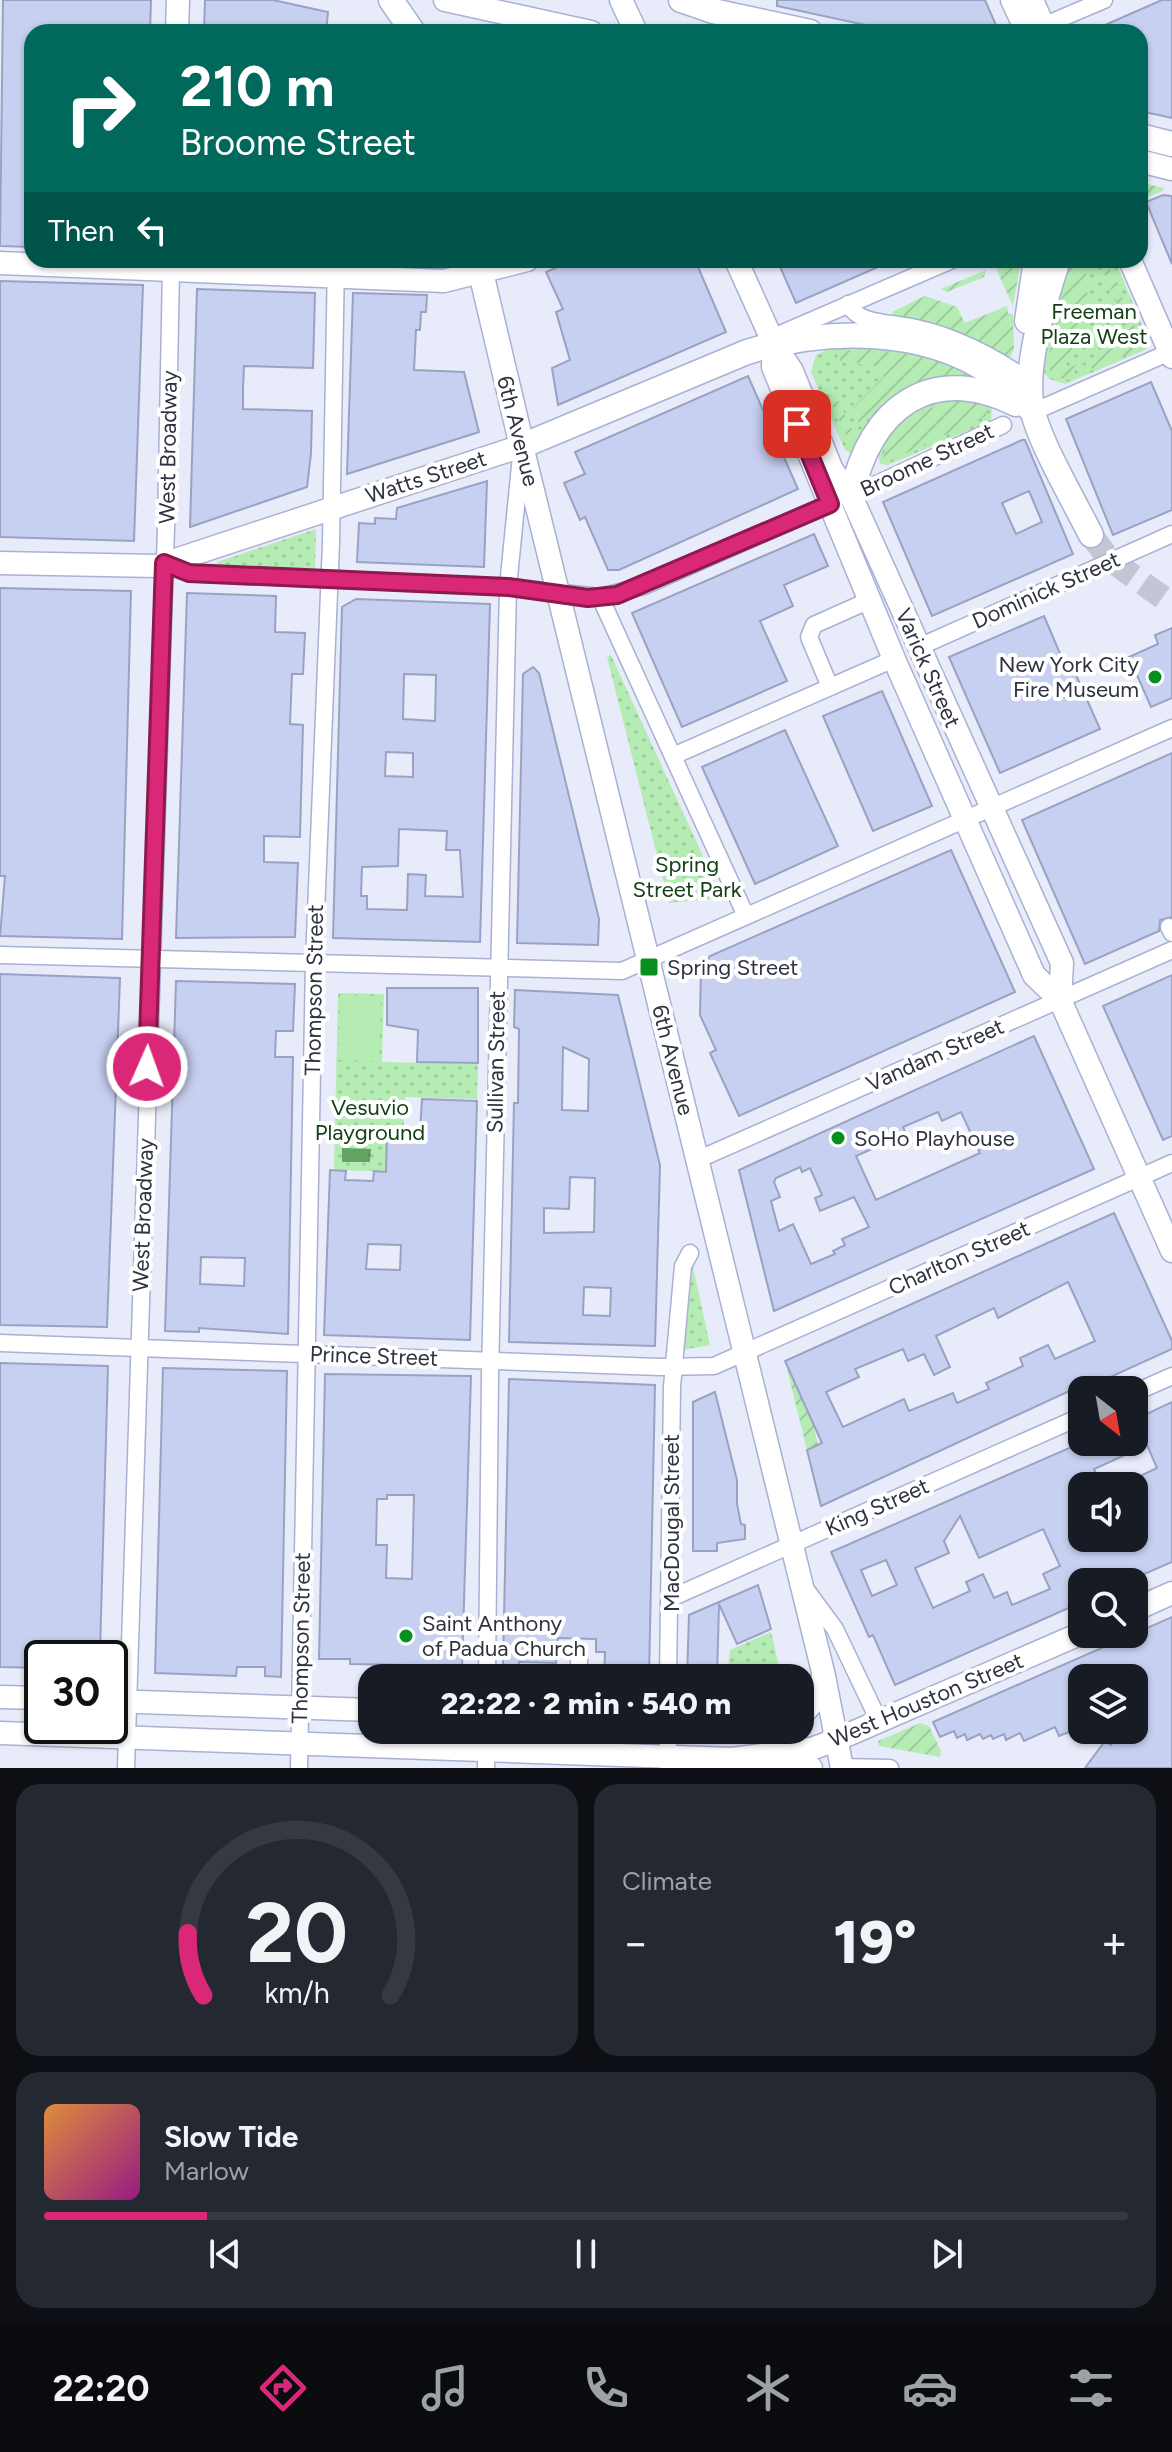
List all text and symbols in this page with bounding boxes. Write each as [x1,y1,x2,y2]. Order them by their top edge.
text: 210 m [180,53,335,120]
icon: right [48,56,152,160]
text: Broome Street [180,121,416,164]
icon: left [130,208,174,252]
text: Then [48,212,114,249]
park label: Freeman Plaza West [1040,298,1148,350]
street label: West Broadway [153,370,183,524]
street label: 6th Avenue [491,373,545,489]
pin [763,390,831,458]
icon: arrive [775,402,819,446]
street label: Broome Street [856,417,998,503]
street label: Watts Street [362,445,490,509]
street label: Dominick Street [968,545,1124,635]
street label: Varick Street [890,604,966,732]
place label: New York City Fire Museum [998,651,1139,703]
marker: New York City Fire Museum [1146,668,1164,686]
park label: Spring Street Park [633,851,742,903]
street label: Thompson Street [299,904,329,1076]
place label: Spring Street [667,954,798,981]
marker: Spring Street [638,956,660,978]
street label: Sullivan Street [481,991,511,1133]
street label: 6th Avenue [646,1002,700,1118]
street label: Vandam Street [862,1013,1008,1097]
position arrow [105,1025,189,1109]
park label: Vesuvio Playground [315,1094,425,1146]
place label: SoHo Playhouse [854,1125,1015,1152]
marker: SoHo Playhouse [829,1129,847,1147]
street label: West Broadway [127,1137,159,1292]
street label: Charlton Street [884,1215,1034,1301]
street label: Prince Street [309,1340,439,1372]
north arrow [1068,1376,1148,1456]
map controls [1068,1376,1148,1744]
street label: MacDougal Street [658,1434,685,1612]
street label: King Street [821,1472,933,1542]
button: sound [1068,1472,1148,1552]
street label: Thompson Street [286,1552,316,1724]
button: search [1068,1568,1148,1648]
place label: Saint Anthony of Padua Church [422,1610,586,1662]
marker: Saint Anthony of Padua Church [397,1627,415,1645]
speed limit sign: 30 [24,1640,128,1744]
street label: West Houston Street [825,1647,1027,1753]
button: layers [1068,1664,1148,1744]
text: 22:22 · 2 min · 540 m [441,1685,731,1722]
text: Climate [622,1865,712,1897]
text: 20 [246,1883,348,1983]
text: 19° [833,1906,917,1978]
text: − [622,1916,649,1969]
text: + [1101,1916,1128,1969]
text: km/h [264,1976,330,2010]
text: Slow Tide [164,2118,298,2155]
text: Marlow [164,2155,249,2187]
icon: previous [203,2232,247,2276]
icon: pause [564,2232,608,2276]
icon: next [925,2232,969,2276]
icon: directions [255,2360,311,2416]
icon: music [417,2360,473,2416]
icon: phone [578,2360,634,2416]
icon: climate [740,2360,796,2416]
icon: car [902,2360,958,2416]
icon: filters [1063,2360,1119,2416]
text: 22:20 [53,2367,150,2410]

